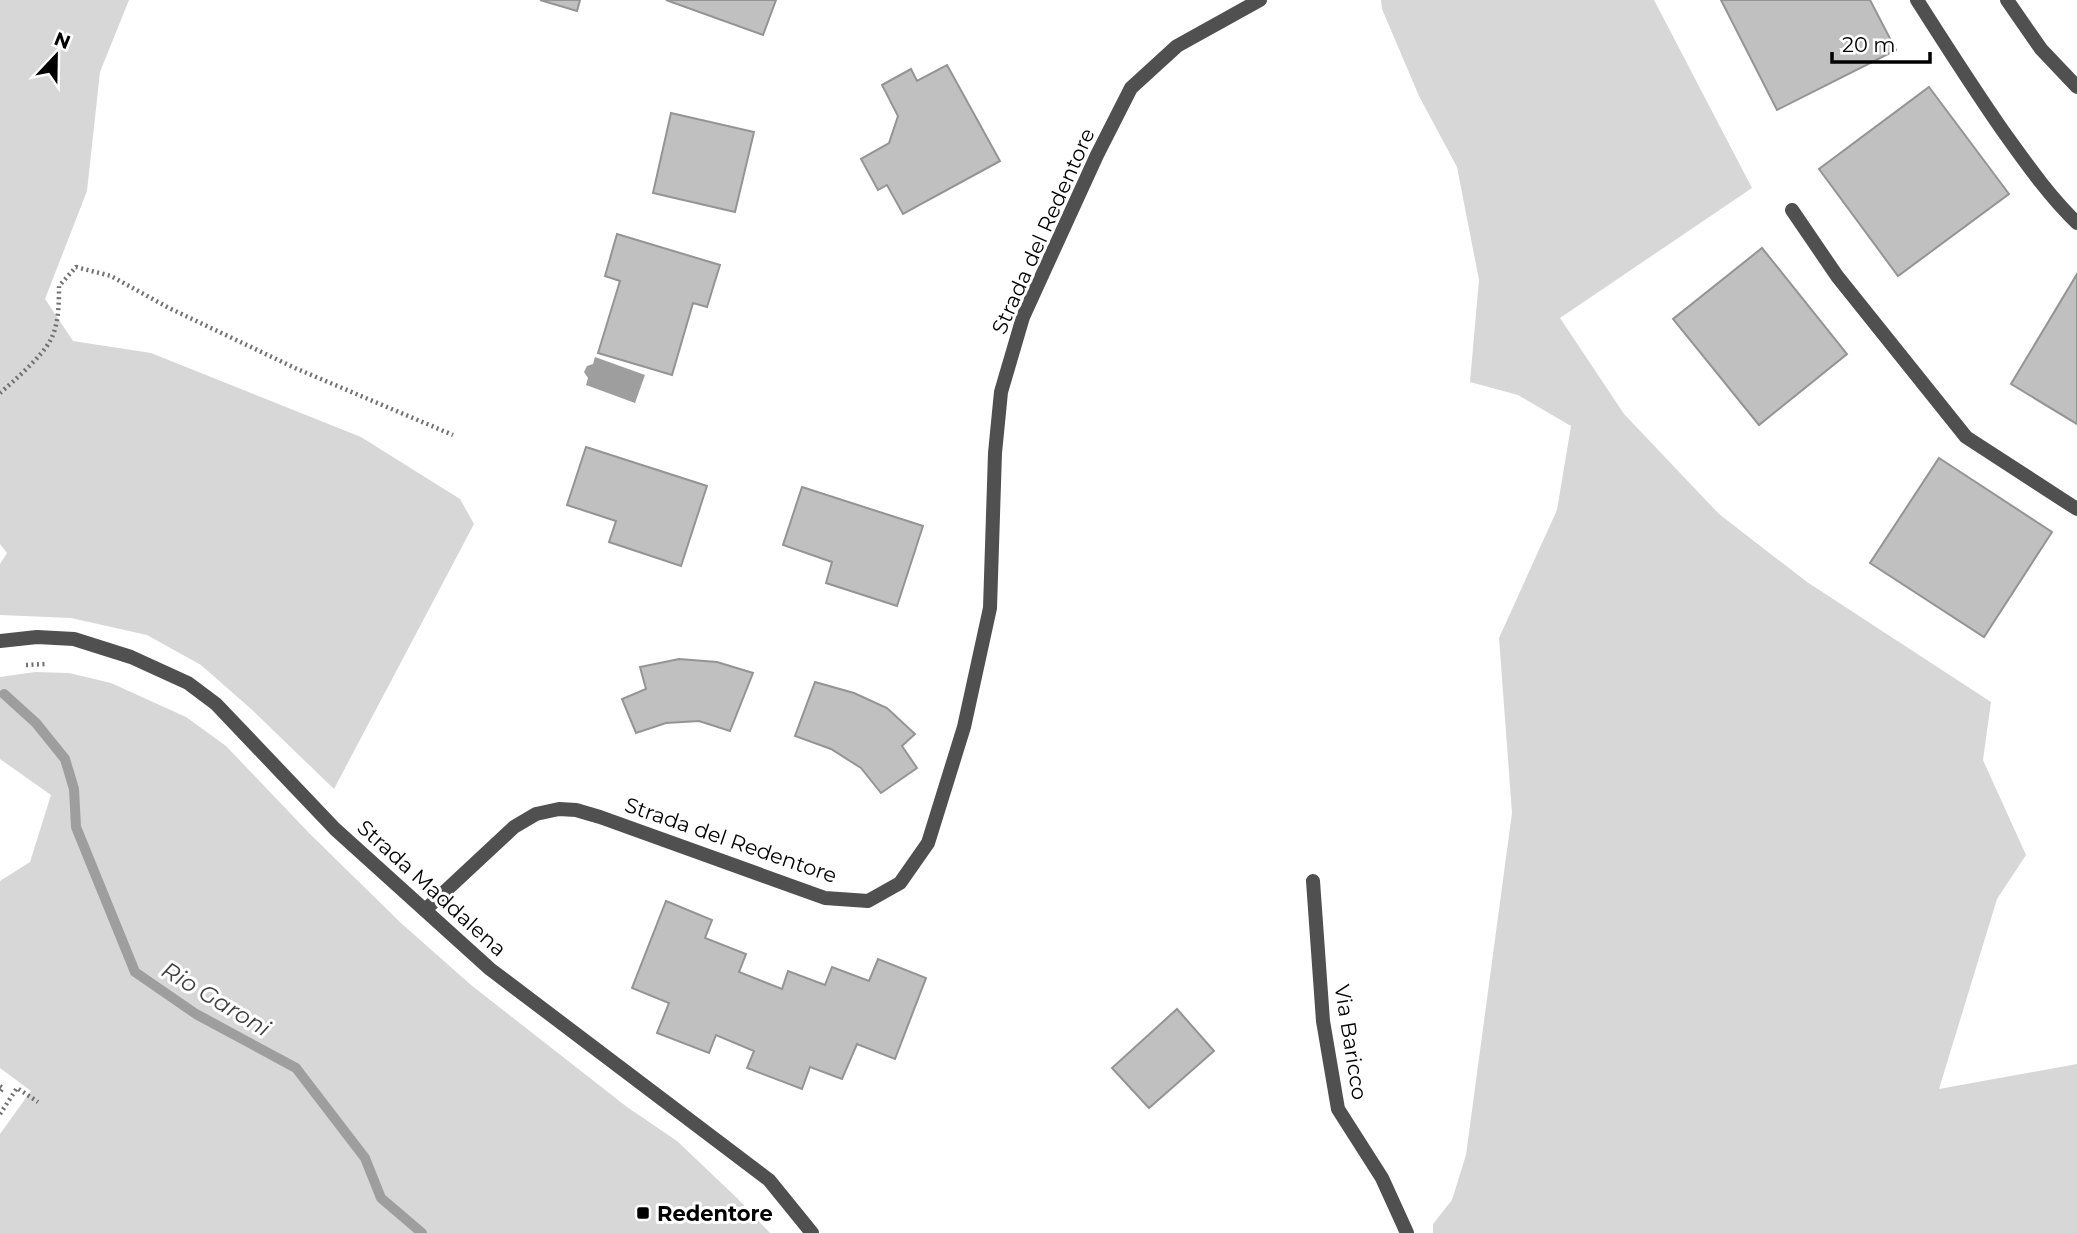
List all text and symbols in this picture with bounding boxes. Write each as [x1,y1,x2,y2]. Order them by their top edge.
north arrow [21,21,91,91]
scale bar [1832,21,1930,65]
text: N [51,27,74,54]
text: 20 m [1842,32,1896,57]
street label: Strada del Redentore [986,124,1100,338]
street label: Strada del Redentore [622,792,840,888]
street label: Strada Maddalena [352,815,512,961]
water label: Rio Garoni [157,956,276,1043]
street label: Via Baricco [1330,983,1372,1101]
place label: Redentore [657,1201,773,1226]
marker: Redentore [635,1205,651,1221]

